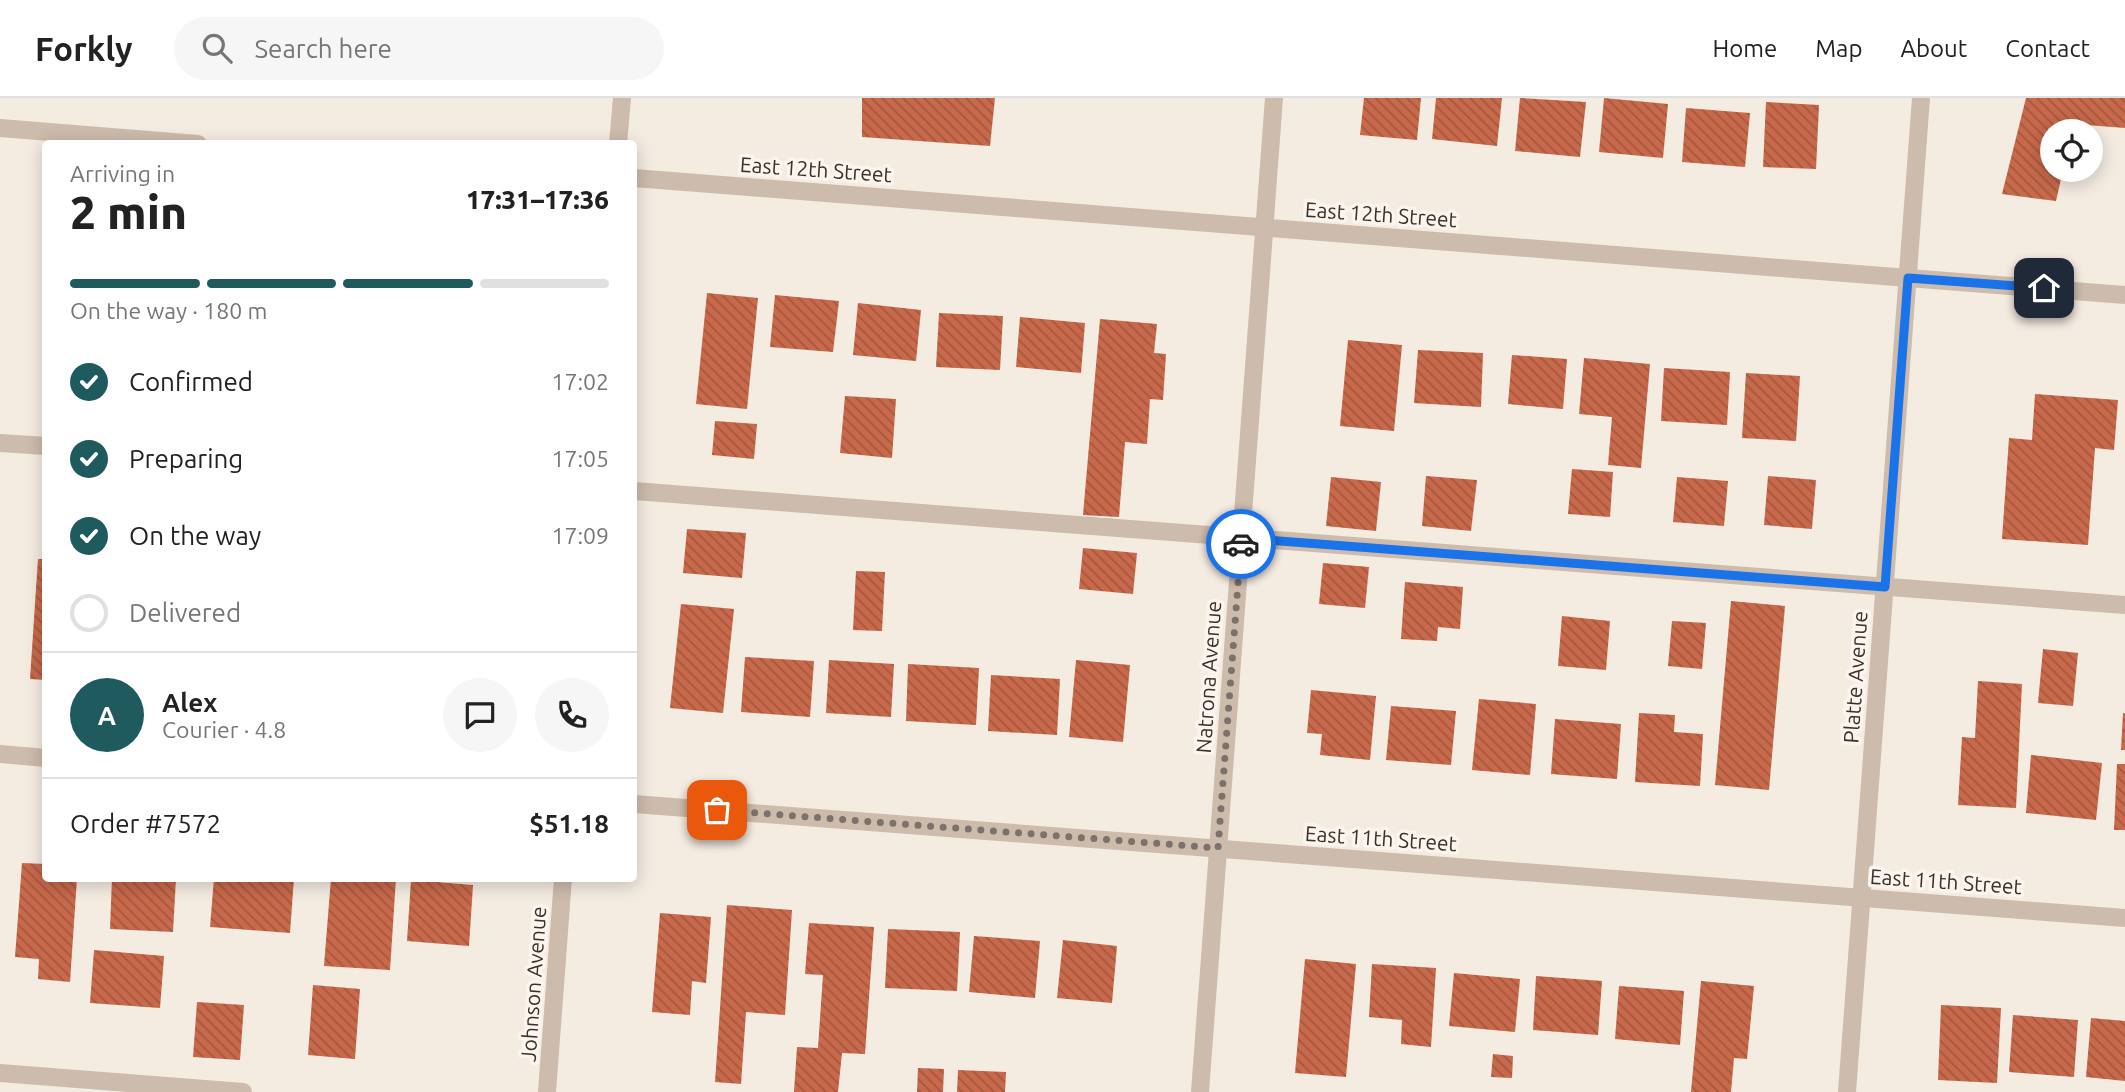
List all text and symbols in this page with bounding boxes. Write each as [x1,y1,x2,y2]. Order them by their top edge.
search box [174,17,664,80]
icon: search [198,29,236,67]
text: Forkly [35,30,132,67]
text: Search here [254,34,392,63]
text: Home [1712,35,1777,62]
text: Map [1815,35,1862,62]
text: About [1900,35,1967,62]
text: Contact [2005,35,2090,62]
map controls [2040,119,2103,182]
button: locate [2040,119,2103,182]
street label: East 12th Street [739,152,893,186]
text: Arriving in [70,161,175,186]
text: 17:31–17:36 [466,185,609,214]
text: 2 min [70,186,187,238]
street label: East 12th Street [1304,197,1458,231]
pin [2014,258,2074,318]
icon: home [2025,269,2063,307]
text: On the way · 180 m [70,298,267,323]
icon: check [70,363,108,401]
text: Confirmed [129,367,253,396]
text: 17:02 [551,369,609,394]
icon: check [70,440,108,478]
text: Preparing [129,444,243,473]
text: 17:05 [551,446,609,471]
courier [1206,509,1276,579]
icon: check [70,517,108,555]
text: On the way [129,521,261,550]
text: 17:09 [551,523,609,548]
icon: car [1222,525,1260,563]
text: Delivered [129,598,241,627]
street label: Natrona Avenue [1191,600,1225,754]
street label: Platte Avenue [1838,610,1872,744]
button: chat [443,678,517,752]
button: phone [535,678,609,752]
text: Alex [162,688,217,717]
text: A [98,701,116,730]
text: Courier · 4.8 [162,717,286,742]
pin [687,780,747,840]
icon: bag [698,791,736,829]
text: Order #7572 [70,809,221,838]
text: $51.18 [529,809,609,838]
street label: East 11th Street [1304,821,1458,855]
street label: East 11th Street [1869,864,2023,898]
street label: Johnson Avenue [516,906,550,1062]

